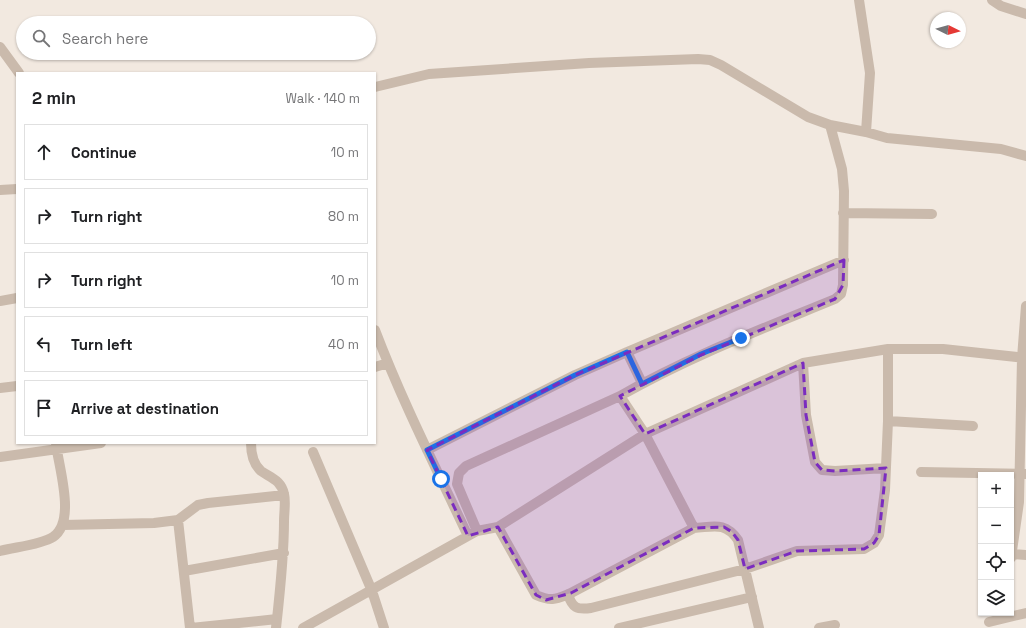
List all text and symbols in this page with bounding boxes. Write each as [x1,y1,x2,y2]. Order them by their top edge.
north arrow [930,12,966,48]
search box [16,16,376,60]
icon: search [30,27,52,49]
text: Search here [62,29,148,48]
text: 2 min [32,87,76,109]
text: Walk · 140 m [286,90,360,107]
icon: ahead [33,141,55,163]
text: Continue [71,143,137,162]
text: 10 m [331,144,359,161]
icon: right [33,205,55,227]
text: Turn right [71,207,142,226]
text: 80 m [328,208,359,225]
icon: right [33,269,55,291]
text: Turn right [71,271,142,290]
text: 10 m [331,272,359,289]
route end [732,329,750,347]
icon: left [33,333,55,355]
text: Turn left [71,335,133,354]
text: 40 m [328,336,359,353]
icon: arrive [33,397,55,419]
text: Arrive at destination [71,399,219,418]
route start [432,470,450,488]
map controls [978,472,1014,616]
button: + [978,472,1014,508]
button: − [978,508,1014,544]
button: locate [978,544,1014,580]
button: layers [978,580,1014,616]

